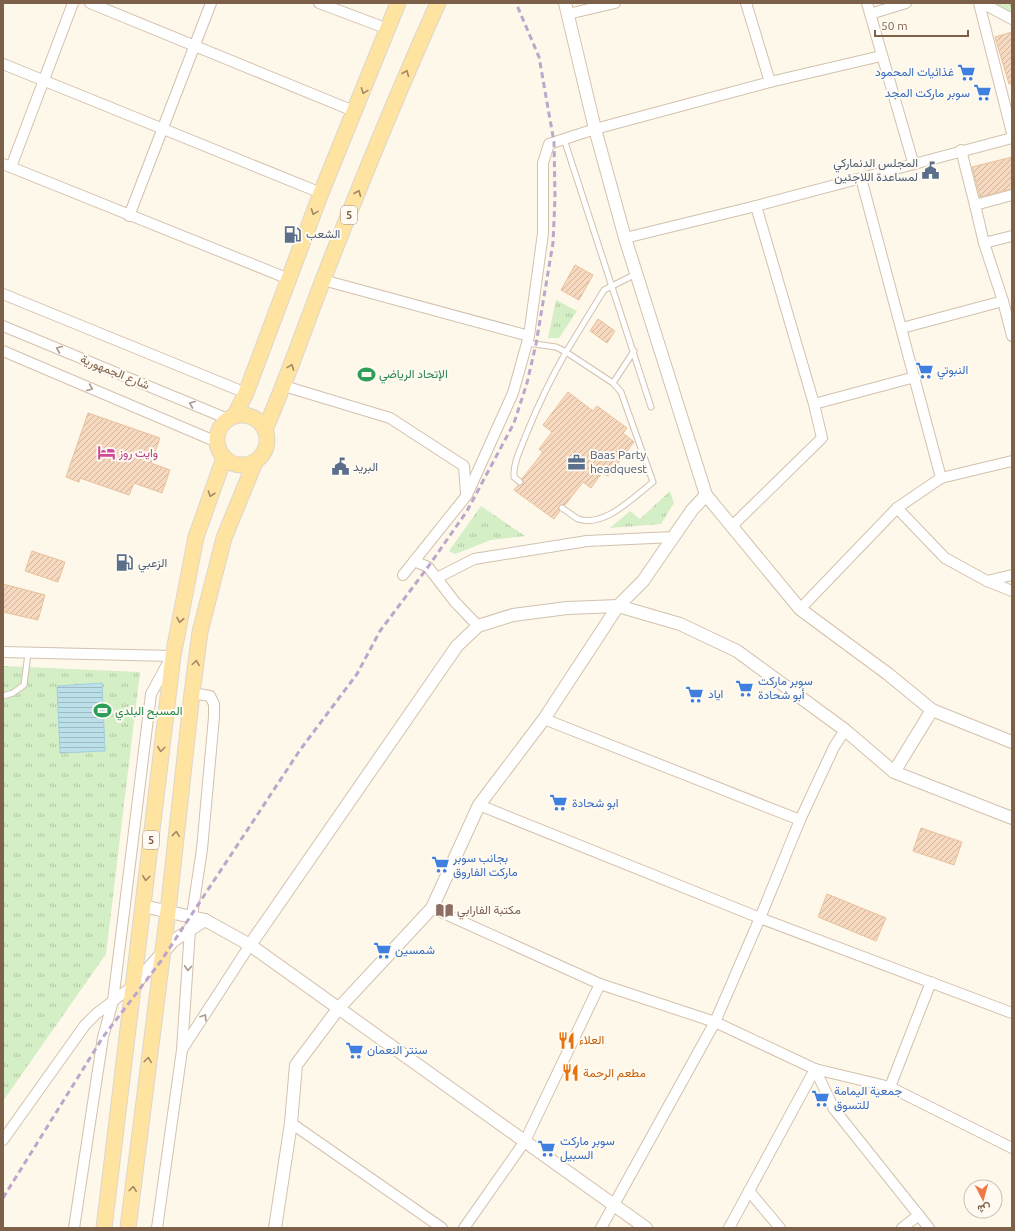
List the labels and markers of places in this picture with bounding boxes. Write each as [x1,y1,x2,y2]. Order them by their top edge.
supermarket icon: غذائيات المحمود [957,62,977,82]
place label: غذائيات المحمود [875,65,954,80]
supermarket icon: سوبر ماركت المجد [973,83,993,103]
place label: سوبر ماركت المجد [885,86,970,101]
place label: المجلس الدنماركي لمساعدة اللاجئين [833,156,918,185]
public building icon: المجلس الدنماركي لمساعدة اللاجئين [921,160,941,180]
fuel station icon: الشعب [283,224,303,244]
place label: الشعب [306,227,340,241]
supermarket icon: النبوتي [914,360,934,380]
place label: النبوتي [937,363,968,380]
sports icon: الإتحاد الرياضي [356,364,376,384]
place label: الإتحاد الرياضي [379,367,448,384]
hotel icon: وايت روز [96,443,116,463]
place label: وايت روز [118,446,158,461]
place label: Baas Party headquest [590,448,647,475]
office icon: Baas Party headquest [567,452,587,472]
public building icon: البريد [330,457,350,477]
place label: البريد [353,460,378,475]
fuel station icon: الزعبي [115,553,135,573]
place label: الزعبي [138,556,167,573]
place label: سوبر ماركت أبو شحادة [758,674,813,703]
supermarket icon: سوبر ماركت أبو شحادة [735,678,755,698]
supermarket icon: اياد [685,684,705,704]
place label: اياد [708,687,723,701]
sports icon: المسبح البلدي [92,701,112,721]
place label: المسبح البلدي [115,704,182,721]
supermarket icon: ابو شحادة [549,793,569,813]
place label: ابو شحادة [572,796,619,811]
place label: بجانب سوبر ماركت الفاروق [452,851,518,880]
supermarket icon: بجانب سوبر ماركت الفاروق [430,855,450,875]
library icon: مكتبة الفارابي [434,900,454,920]
place label: مكتبة الفارابي [457,903,521,920]
supermarket icon: شمسين [372,940,392,960]
place label: شمسين [395,943,435,958]
restaurant icon: العلاء [556,1030,576,1050]
place label: العلاء [579,1033,604,1046]
supermarket icon: سنتر النعمان [344,1040,364,1060]
place label: سنتر النعمان [367,1043,427,1058]
restaurant icon: مطعم الرحمة [560,1063,580,1083]
place label: مطعم الرحمة [583,1066,646,1081]
place label: جمعية اليمامة للتسوق [834,1084,902,1113]
supermarket icon: جمعية اليمامة للتسوق [811,1088,831,1108]
place label: سوبر ماركت السبيل [560,1134,615,1163]
supermarket icon: سوبر ماركت السبيل [537,1138,557,1158]

